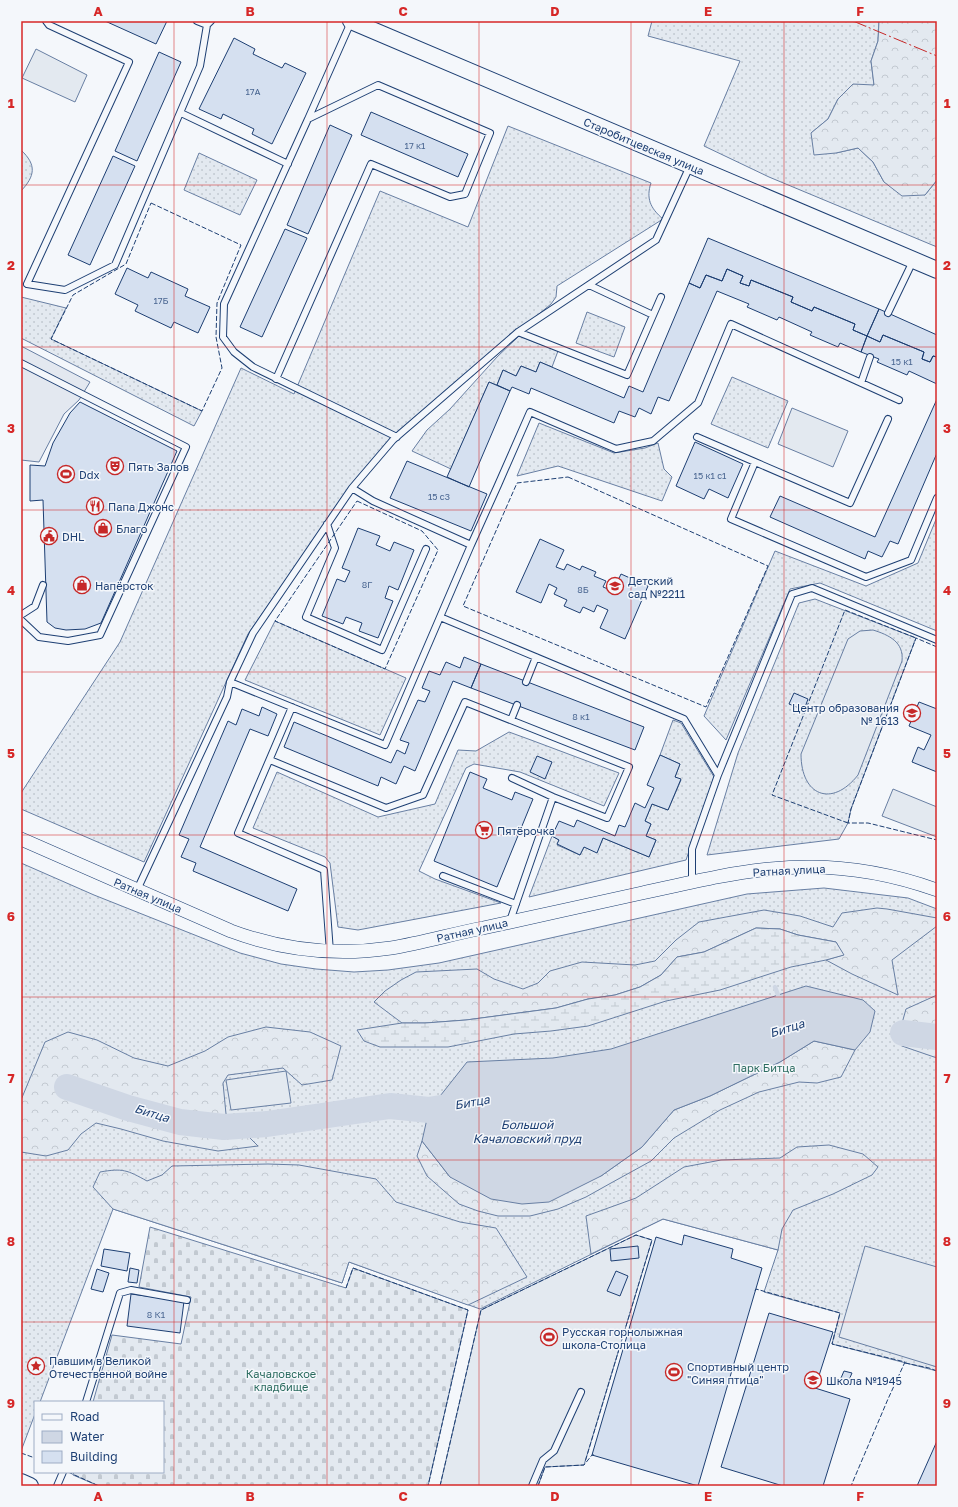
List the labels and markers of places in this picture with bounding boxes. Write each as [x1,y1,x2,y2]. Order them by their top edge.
theatre icon: Пять Залов [105,456,125,476]
place label: Пять Залов [128,460,189,473]
sports icon: Ddx [56,464,76,484]
place label: Ddx [79,468,100,481]
restaurant icon: Папа Джонс [85,496,105,516]
place label: Папа Джонс [108,500,174,513]
shop icon: Благо [93,518,113,538]
place label: Благо [116,522,148,535]
public building icon: DHL [39,526,59,546]
place label: DHL [62,530,85,543]
place label: Детский сад №2211 [628,574,685,600]
shop icon: Напёрсток [72,575,92,595]
school or university icon: Детский сад №2211 [605,576,625,596]
place label: Напёрсток [95,579,154,592]
place label: Центр образования № 1613 [792,701,899,727]
school or university icon: Центр образования № 1613 [902,703,922,723]
supermarket icon: Пятёрочка [474,820,494,840]
place label: Пятёрочка [497,824,555,837]
place label: Русская горнолыжная школа-Столица [562,1325,683,1351]
sports icon: Русская горнолыжная школа-Столица [539,1327,559,1347]
place label: Павшим в Великой Отечественной войне [49,1354,167,1380]
place icon: Павшим в Великой Отечественной войне [26,1356,46,1376]
place label: Спортивный центр "Синяя птица" [687,1360,789,1386]
sports icon: Спортивный центр "Синяя птица" [664,1362,684,1382]
school or university icon: Школа №1945 [803,1370,823,1390]
place label: Школа №1945 [826,1374,902,1387]

